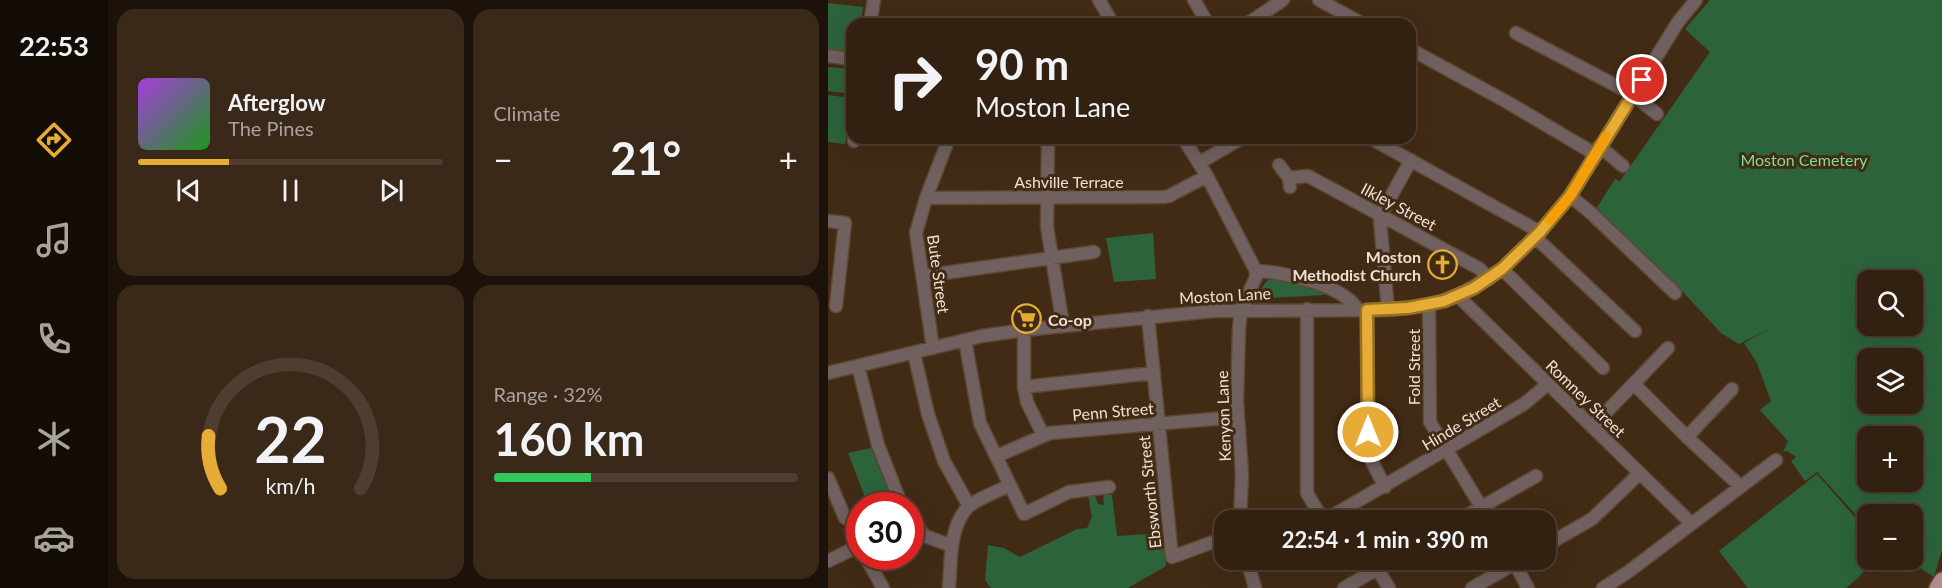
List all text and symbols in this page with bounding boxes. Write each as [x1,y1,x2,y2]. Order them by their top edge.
text: 22:53 [19,29,89,62]
text: 90 m [975,39,1069,89]
icon: right [876,42,954,120]
pin [1616,54,1667,105]
icon: arrive [1625,63,1658,96]
text: Afterglow [228,89,325,116]
text: Moston Lane [975,90,1130,123]
text: Climate [494,101,560,125]
text: The Pines [228,116,314,140]
icon: directions [33,119,75,161]
text: 21° [610,131,681,185]
text: − [494,139,513,179]
text: + [779,139,798,179]
park label: Moston Cemetery [1740,150,1868,169]
street label: Ashville Terrace [1014,172,1124,191]
icon: previous [172,174,205,207]
icon: pause [274,174,307,207]
icon: next [375,174,408,207]
street label: Ilkley Street [1358,178,1440,234]
icon: music [33,219,75,261]
street label: Bute Street [924,233,954,315]
place label: Moston Methodist Church [1292,247,1421,284]
church icon: Moston Methodist Church [1426,249,1458,281]
map controls [1857,270,1923,570]
button: search [1857,270,1923,336]
street label: Moston Lane [1179,283,1271,307]
supermarket icon: Co-op [1011,303,1043,335]
place label: Co-op [1048,310,1092,329]
icon: phone [33,318,75,360]
street label: Fold Street [1404,329,1423,405]
button: layers [1857,348,1923,414]
street label: Romney Street [1542,355,1630,441]
street label: Kenyon Lane [1212,370,1234,462]
text: Range · 32% [494,382,602,406]
street label: Hinde Street [1418,392,1504,454]
street label: Penn Street [1071,398,1155,424]
position arrow [1336,400,1400,464]
text: 22 [254,401,326,476]
text: 160 km [494,412,644,466]
icon: climate [33,418,75,460]
button: + [1857,426,1923,492]
street label: Ebsworth Street [1134,434,1164,549]
text: km/h [265,473,315,499]
speed limit sign: 30 [846,492,924,570]
button: − [1857,504,1923,570]
icon: car [33,517,75,559]
text: 22:54 · 1 min · 390 m [1282,526,1488,553]

